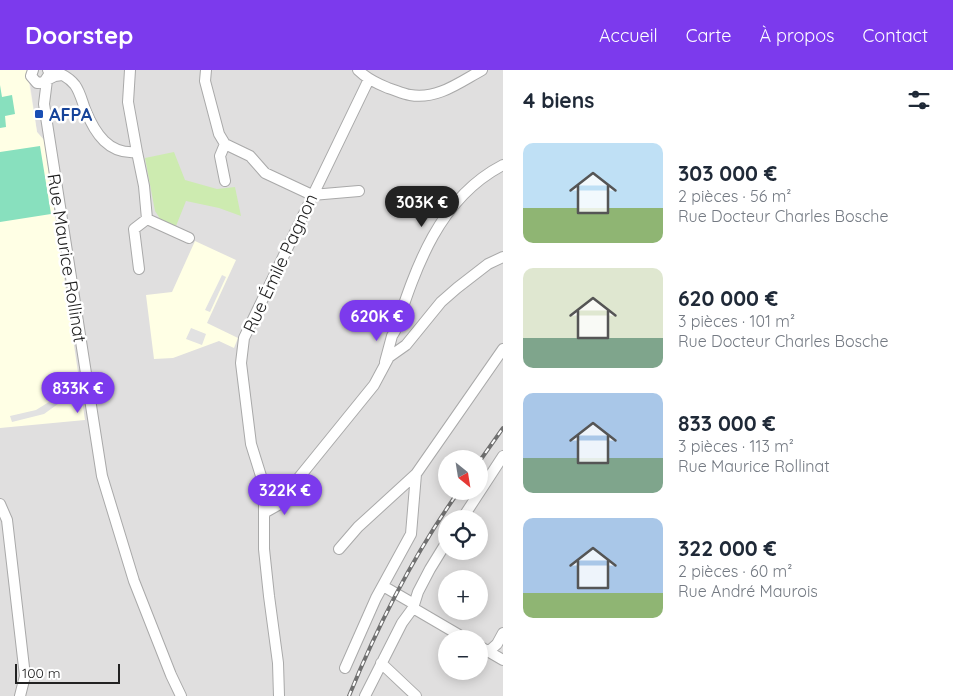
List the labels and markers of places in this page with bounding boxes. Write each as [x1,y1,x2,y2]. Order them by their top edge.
place label: AFPA [49,103,93,126]
marker: AFPA [33,108,45,120]
pin: 303K € [381,186,463,228]
pin: 620K € [336,300,418,342]
pin: 833K € [37,372,119,414]
pin: 322K € [244,474,326,516]

